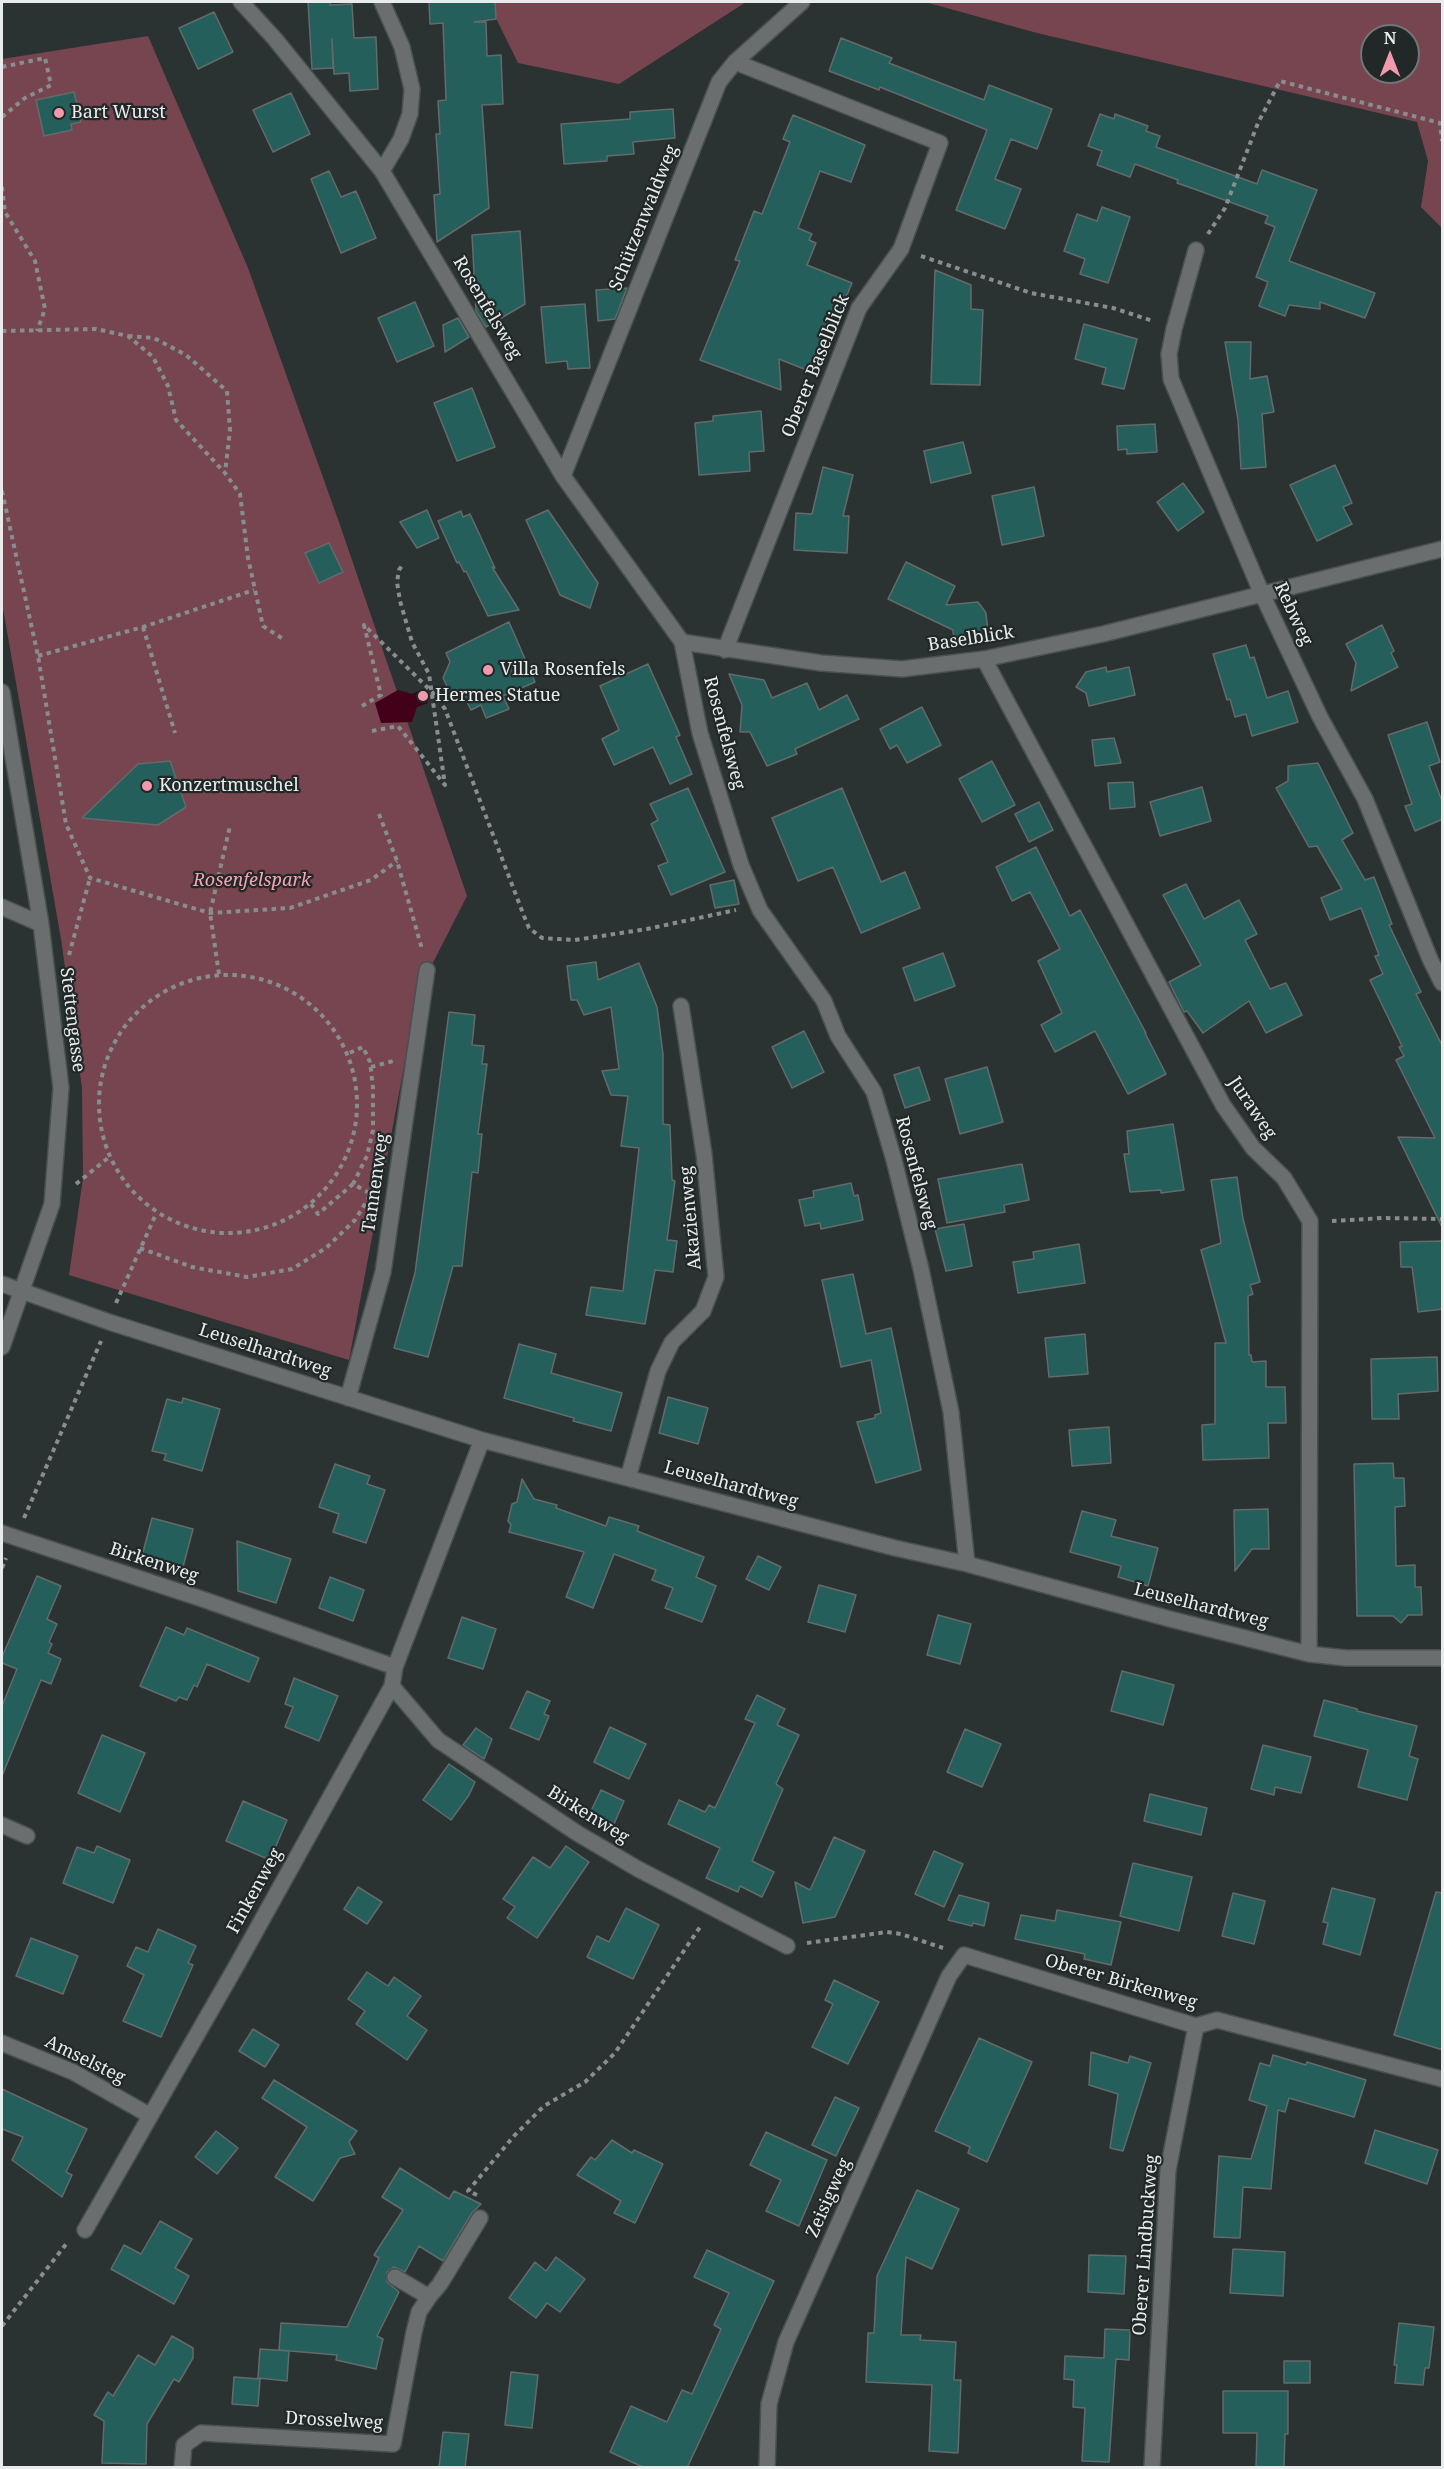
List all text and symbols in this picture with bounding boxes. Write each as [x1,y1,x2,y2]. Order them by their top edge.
north arrow [1360,24,1420,84]
text: N [1384,27,1396,49]
place label: Bart Wurst [71,102,166,124]
marker: Bart Wurst [52,106,66,120]
street label: Schützenwaldweg [605,142,683,294]
street label: Rosenfelsweg [448,253,526,363]
street label: Oberer Baselblick [777,291,855,441]
street label: Rebweg [1269,579,1317,649]
street label: Baselblick [926,622,1016,656]
place label: Villa Rosenfels [500,659,625,681]
marker: Villa Rosenfels [481,663,495,677]
street label: Rosenfelsweg [699,674,749,792]
place label: Hermes Statue [435,685,560,707]
marker: Hermes Statue [416,689,430,703]
place label: Konzertmuschel [159,775,299,797]
marker: Konzertmuschel [140,779,154,793]
park label: Rosenfelspark [193,870,311,892]
street label: Stettengasse [55,966,89,1074]
street label: Juraweg [1223,1073,1281,1143]
street label: Rosenfelsweg [891,1114,941,1232]
street label: Tannenweg [358,1132,394,1234]
street label: Akazienweg [676,1165,706,1271]
street label: Leuselhardtweg [196,1319,334,1383]
street label: Leuselhardtweg [662,1457,800,1513]
street label: Birkenweg [107,1538,201,1588]
street label: Leuselhardtweg [1132,1579,1270,1633]
street label: Birkenweg [543,1781,633,1849]
street label: Finkenweg [223,1845,287,1937]
street label: Oberer Birkenweg [1042,1950,1200,2014]
street label: Amselsteg [41,2031,129,2089]
street label: Oberer Lindbuckweg [1129,2154,1163,2336]
street label: Zeisigweg [802,2155,856,2241]
street label: Drosselweg [284,2408,384,2434]

